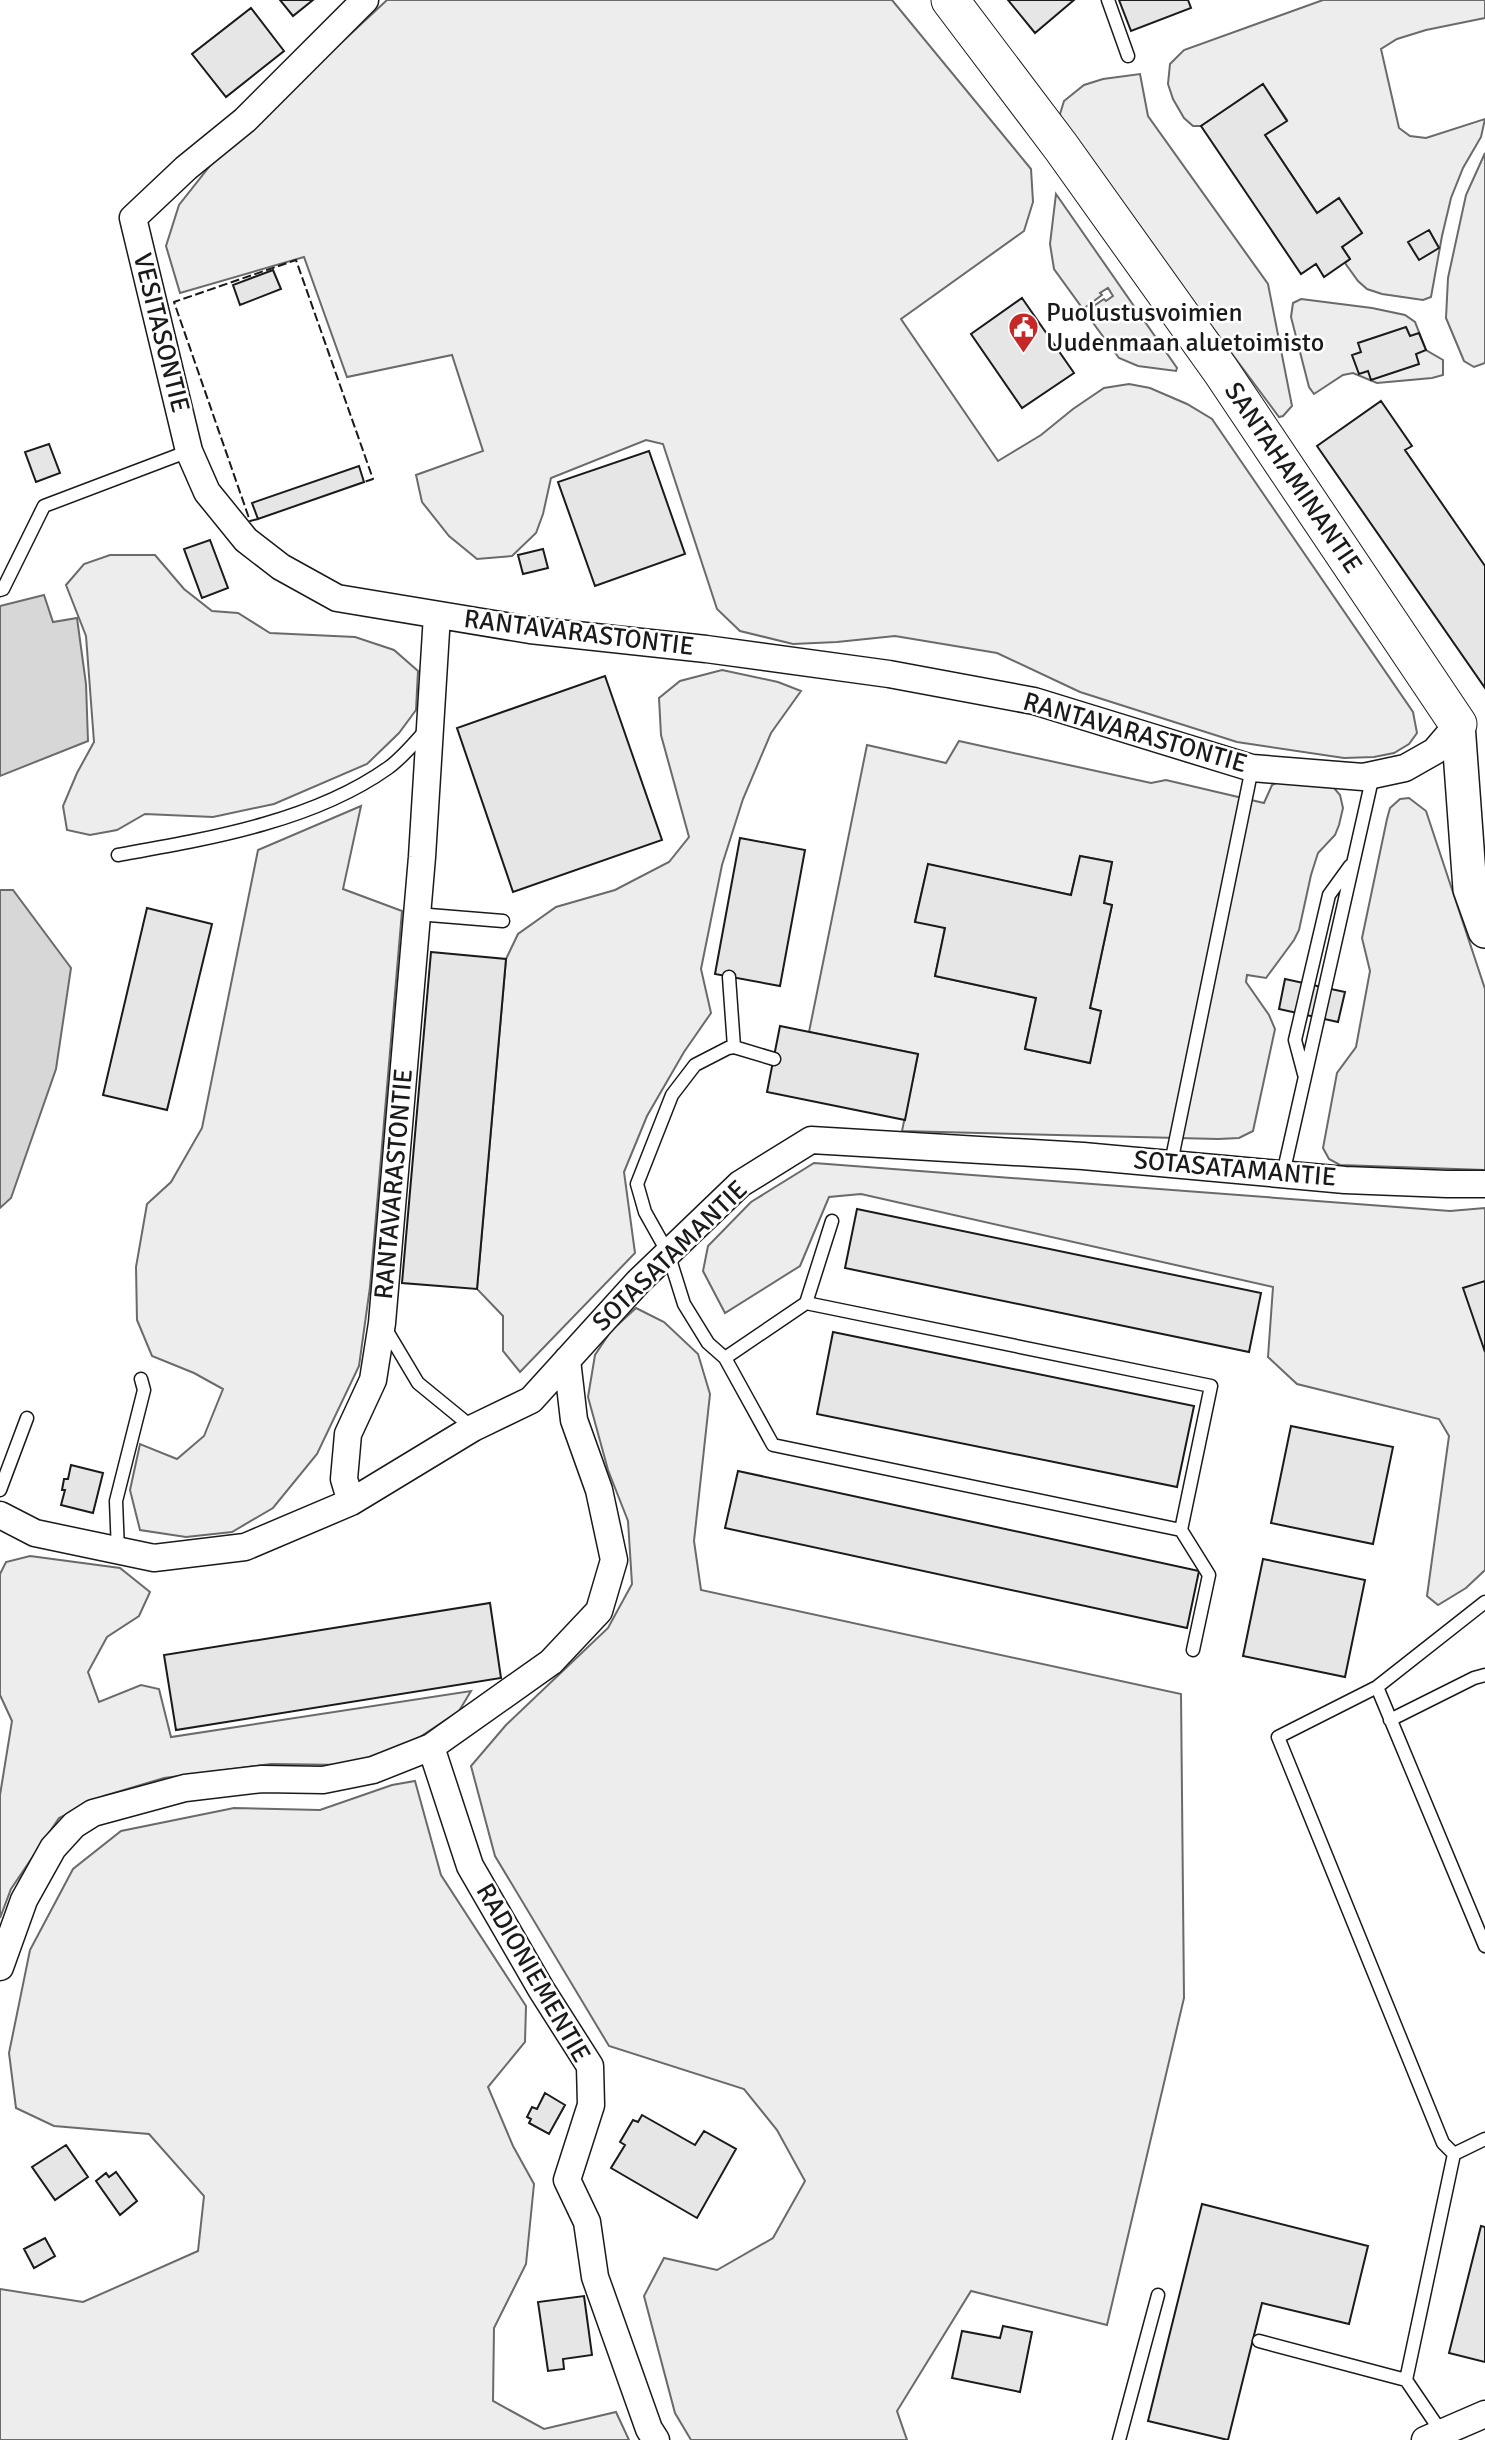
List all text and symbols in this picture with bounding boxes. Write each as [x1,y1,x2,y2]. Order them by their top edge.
street label: VESITASONTIE [126,250,196,416]
place label: Puolustusvoimien Uudenmaan aluetoimisto [1046,297,1324,359]
public building icon: Puolustusvoimien Uudenmaan aluetoimisto [1006,311,1040,355]
street label: SANTAHAMINANTIE [1217,376,1369,580]
street label: RANTAVARASTONTIE [462,603,696,663]
street label: RANTAVARASTONTIE [1019,686,1251,780]
street label: RANTAVARASTONTIE [368,1067,420,1301]
street label: SOTASATAMANTIE [1132,1144,1338,1194]
street label: SOTASATAMANTIE [586,1174,754,1338]
street label: RADIONIEMENTIE [469,1878,597,2068]

